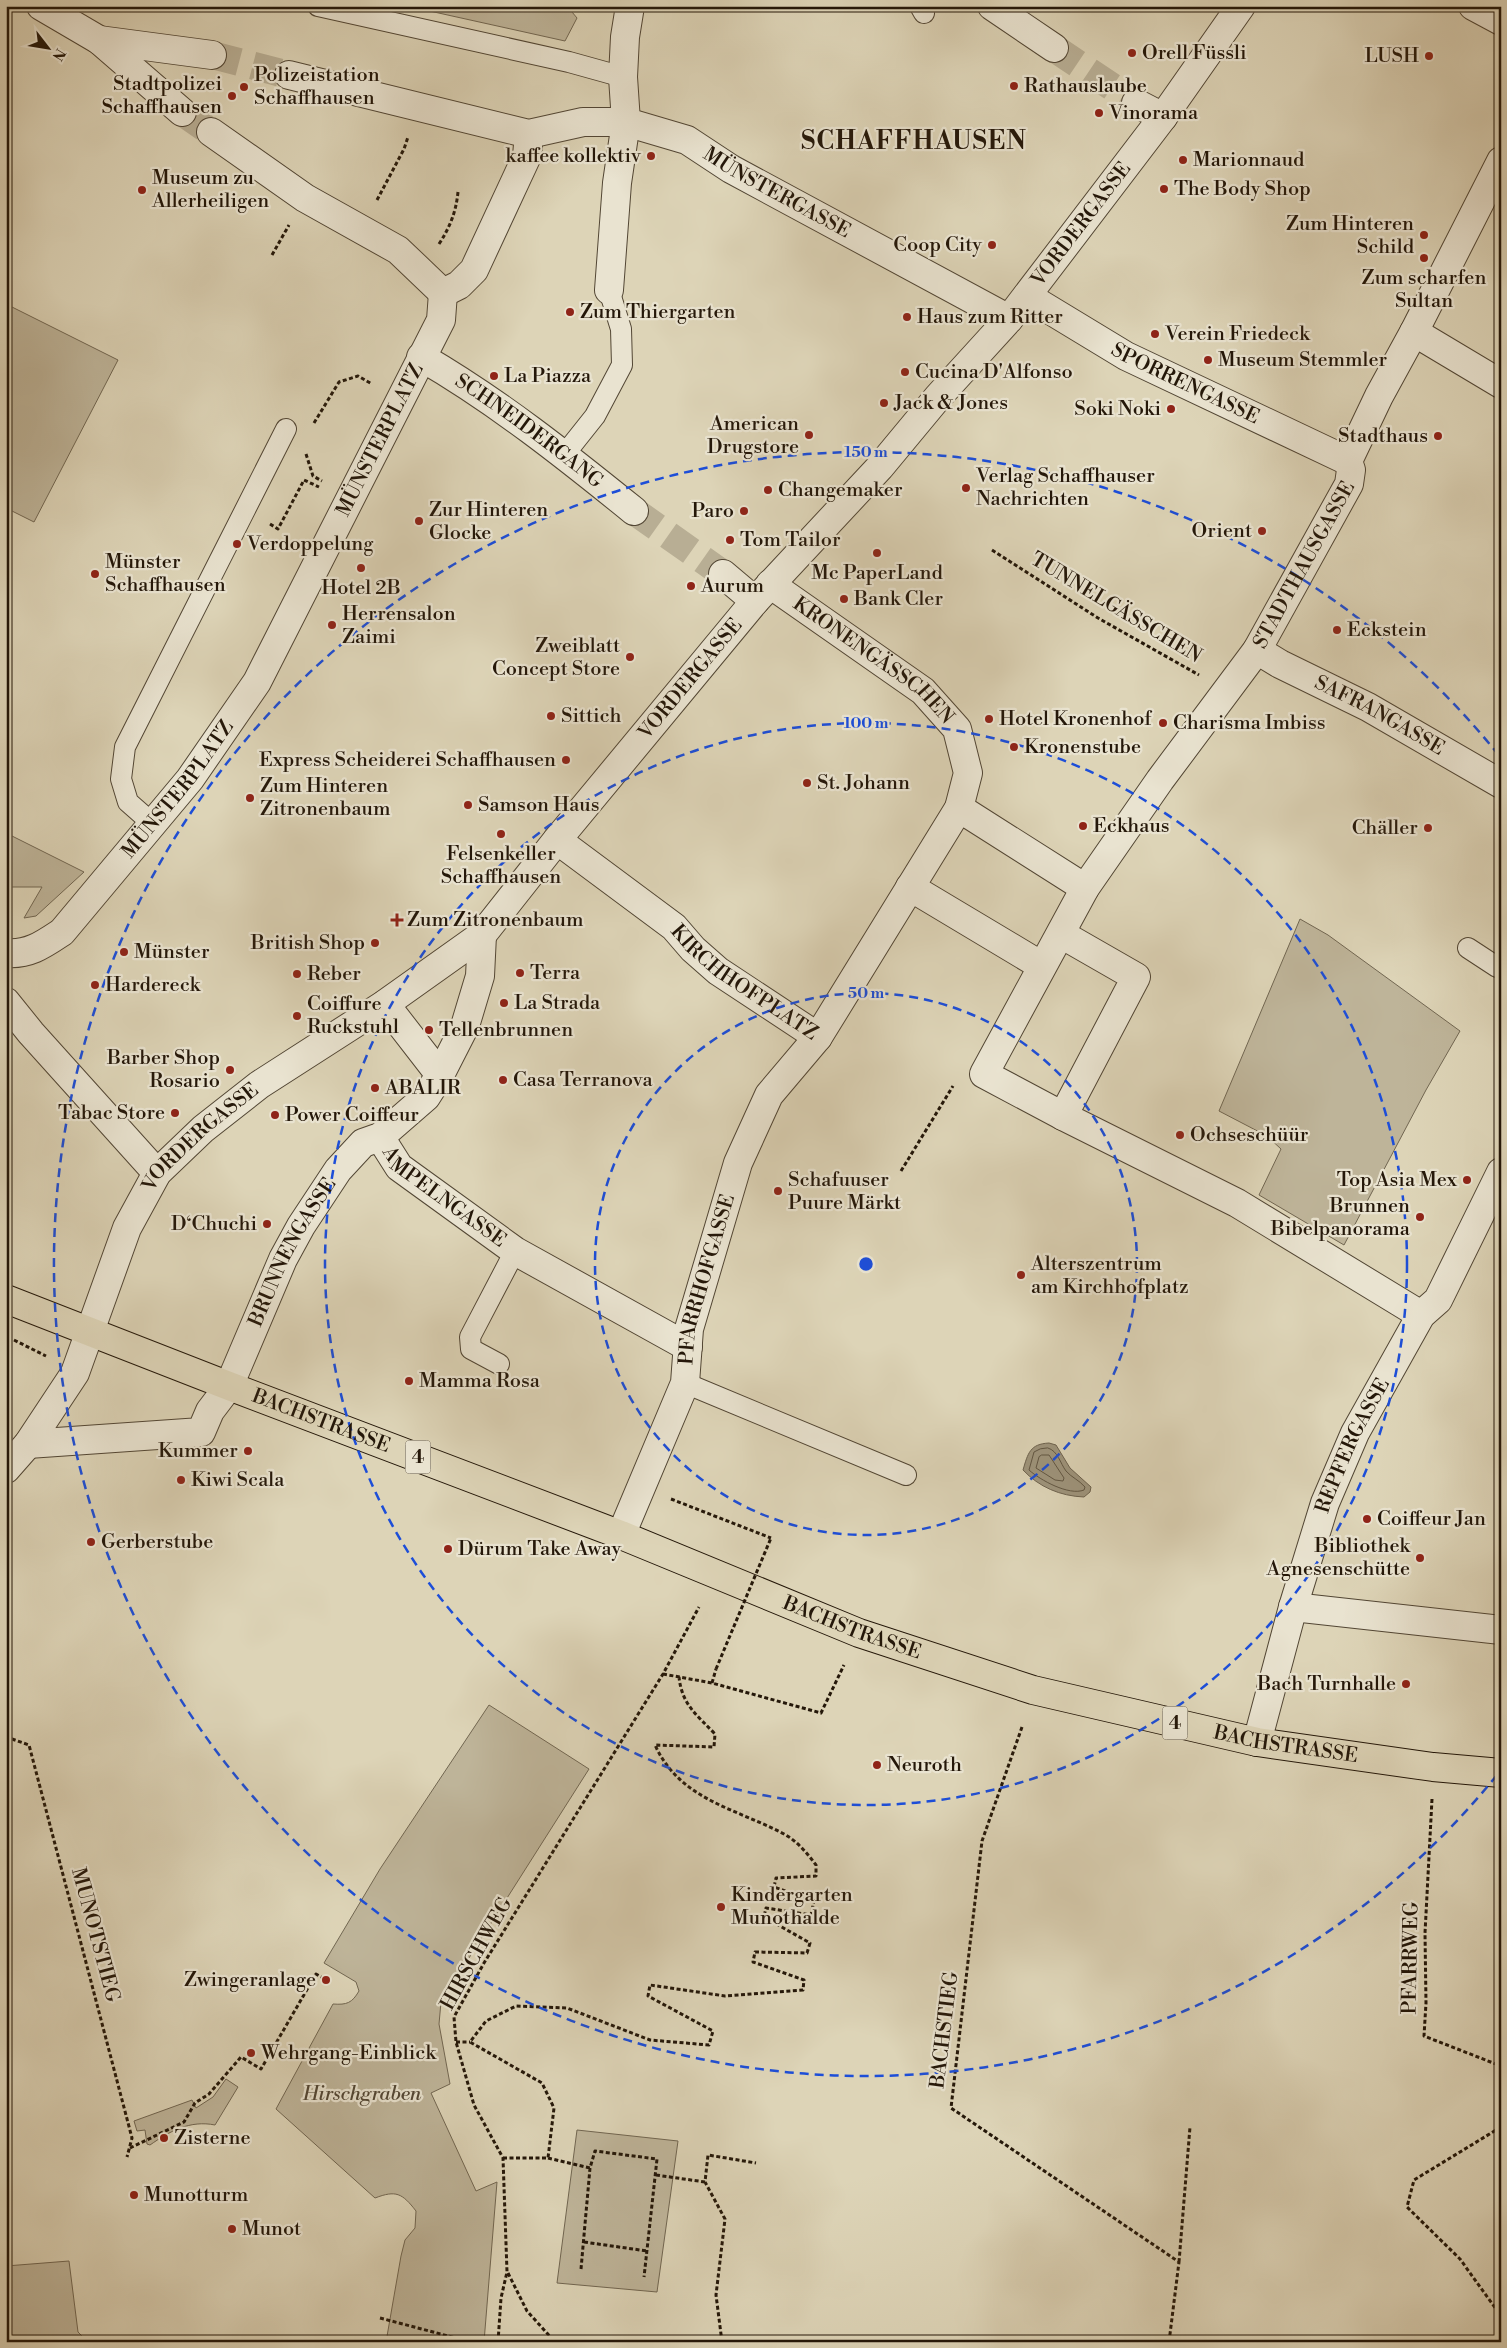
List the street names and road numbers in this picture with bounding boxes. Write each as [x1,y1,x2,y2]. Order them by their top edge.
street label: MÜNSTERGASSE [698,142,855,244]
street label: VORDERGASSE [1025,157,1137,292]
street label: SPORRENGASSE [1106,337,1263,430]
street label: MÜNSTERPLATZ [331,359,429,521]
street label: SCHNEIDERGANG [450,368,608,494]
street label: STADTHAUSGASSE [1248,477,1361,653]
street label: TUNNELGÄSSCHEN [1026,546,1207,669]
street label: KRONENGÄSSCHEN [788,591,959,730]
street label: VORDERGASSE [632,613,748,745]
street label: SAFRANGASSE [1310,670,1449,761]
street label: MÜNSTERPLATZ [116,716,239,864]
street label: KIRCHHOFPLATZ [665,920,823,1046]
street label: VORDERGASSE [136,1078,264,1197]
street label: AMPELNGASSE [376,1141,511,1253]
street label: BRUNNENGASSE [243,1173,342,1331]
street label: PFARRHOFGASSE [674,1191,741,1366]
street label: REPFERGASSE [1310,1374,1396,1516]
street label: BACHSTRASSE [248,1383,394,1459]
road number: 4 [406,1440,430,1474]
street label: BACHSTRASSE [778,1590,924,1665]
road number: 4 [1162,1706,1188,1740]
street label: BACHSTRASSE [1210,1720,1359,1769]
street label: MUNOTSTIEG [65,1865,125,2005]
street label: HIRSCHWEG [436,1893,519,2015]
street label: PFARRWEG [1398,1901,1424,2015]
street label: BACHSTIEG [925,1970,965,2091]

